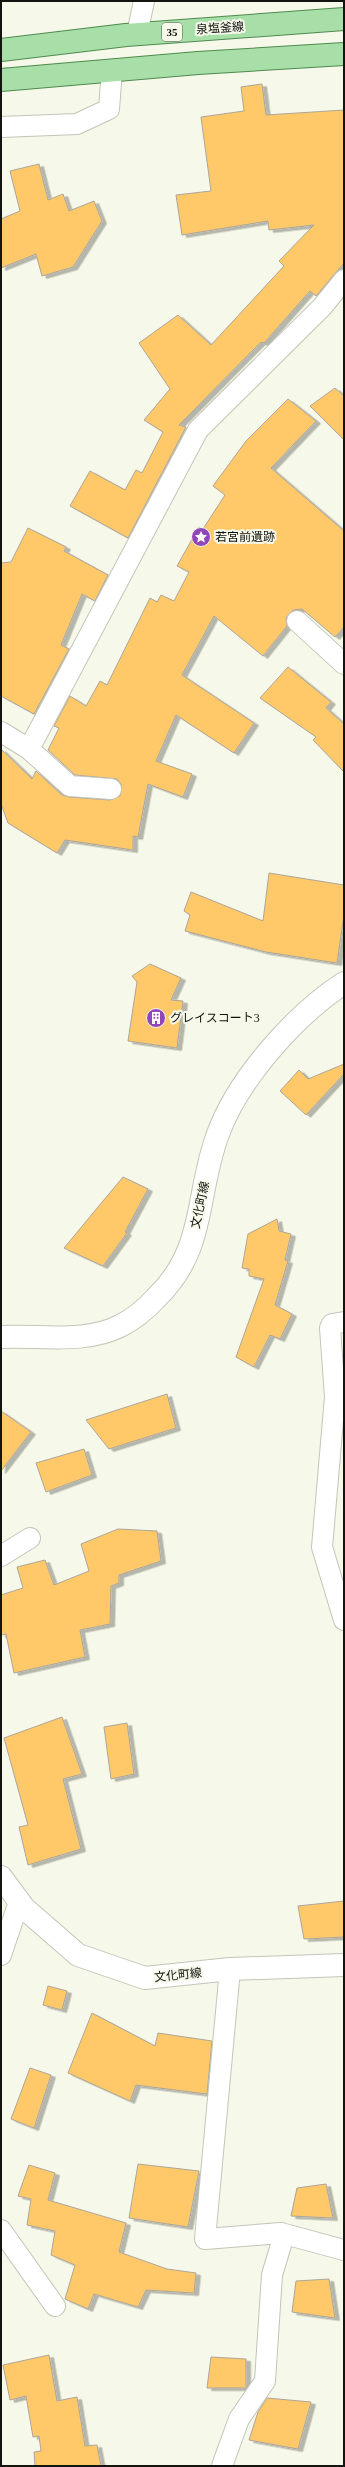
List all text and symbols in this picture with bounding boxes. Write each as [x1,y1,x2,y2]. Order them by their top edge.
street label: 泉塩釜線 [196,19,244,37]
road number: 35 [162,23,182,41]
place icon: 若宮前遺跡 [190,526,212,548]
place label: 若宮前遺跡 [215,530,275,544]
building icon: グレイスコート3 [145,1007,167,1029]
place label: グレイスコート3 [170,1011,260,1025]
street label: 文化町線 [188,1180,212,1230]
street label: 文化町線 [153,1966,203,1984]

